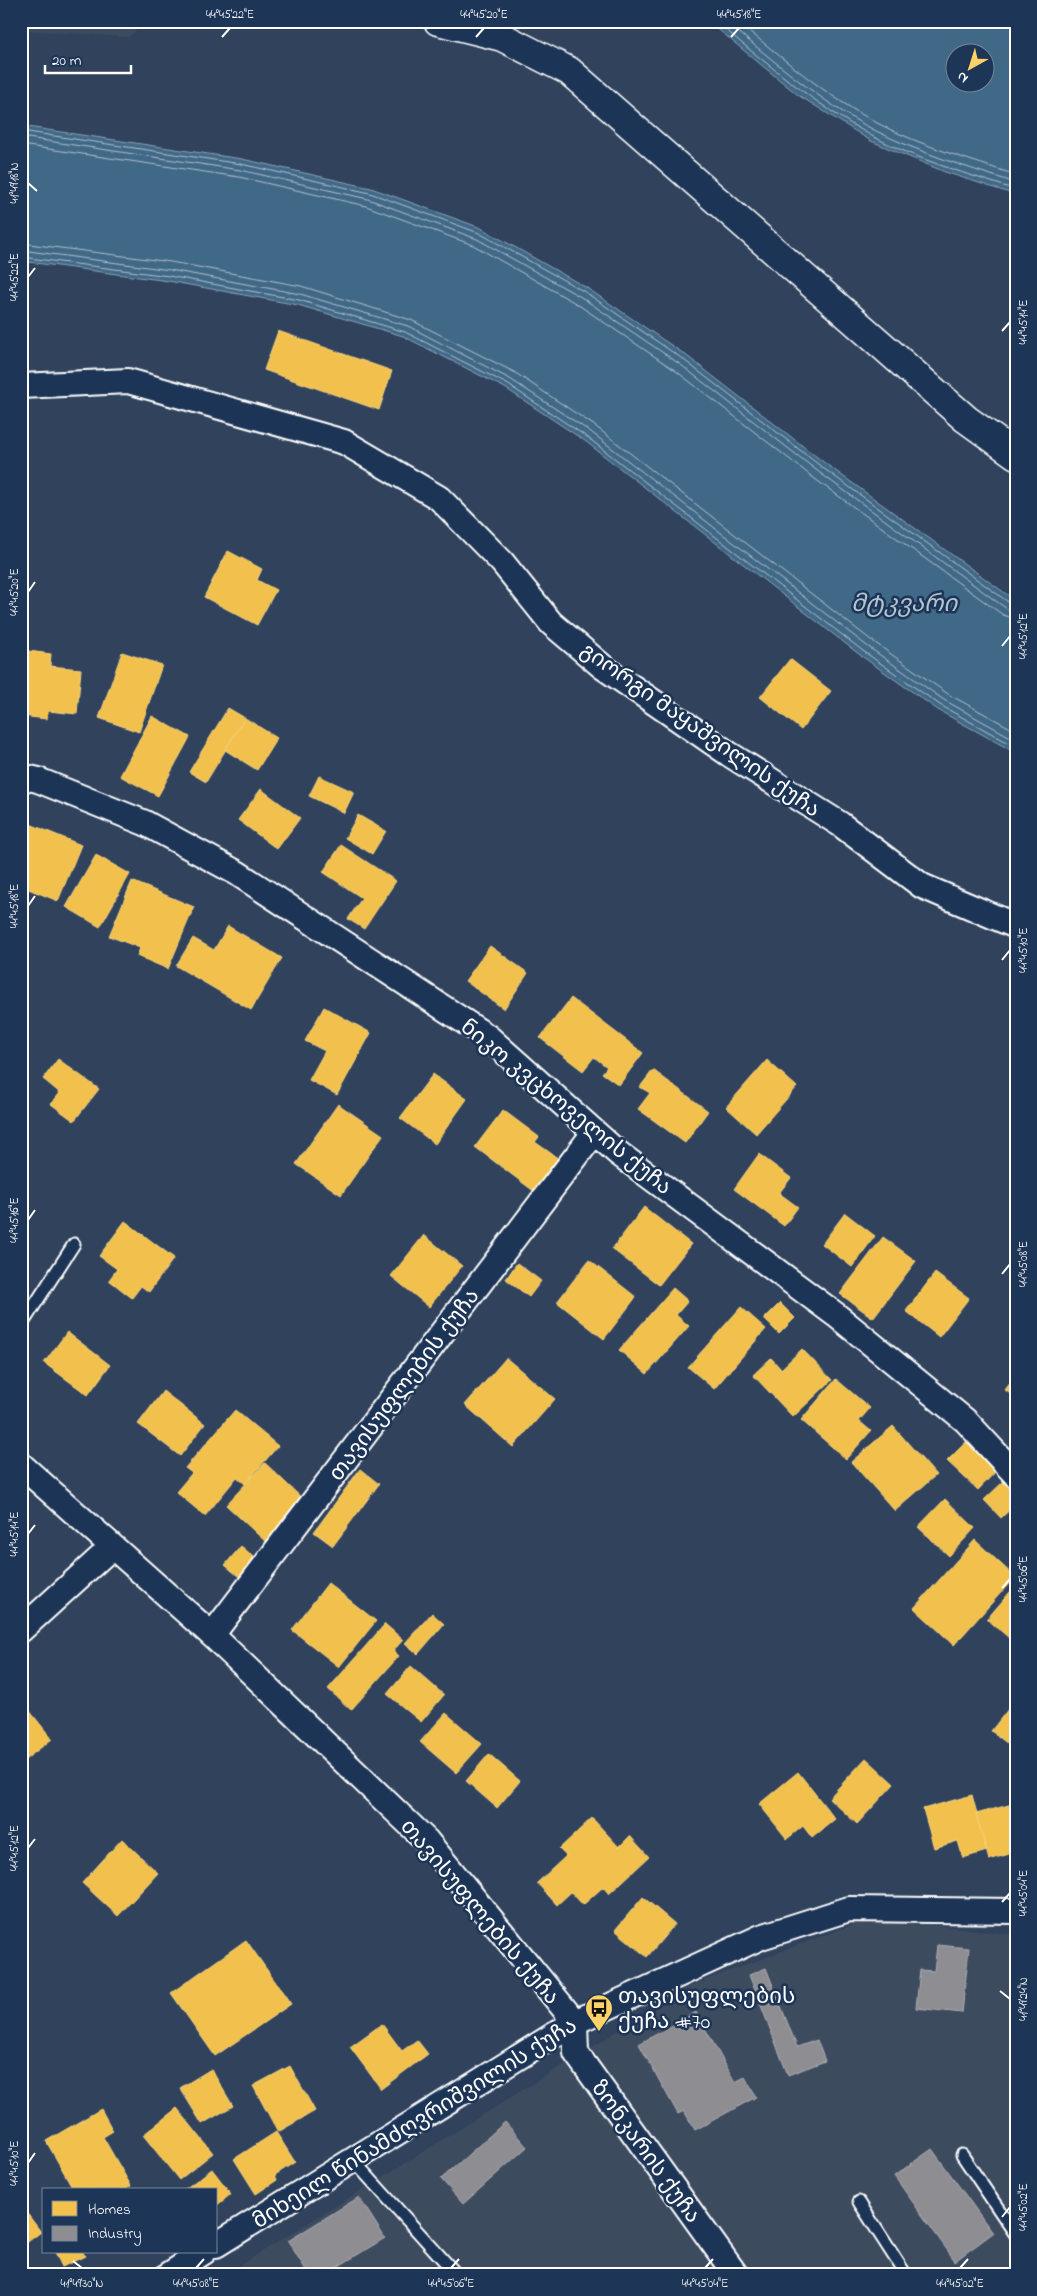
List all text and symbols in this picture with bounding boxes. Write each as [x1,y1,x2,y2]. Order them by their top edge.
text: 44°45'22"E [206,6,254,24]
text: 44°45'20"E [460,6,508,24]
text: 44°45'18"E [717,6,761,24]
scale bar [45,42,131,74]
north arrow [944,42,994,92]
text: 20 m [52,50,82,72]
text: N [952,66,973,88]
text: 41°49'18"N [6,162,24,204]
text: 44°45'22"E [6,253,24,301]
text: 44°45'14"E [1015,299,1033,345]
text: 44°45'20"E [6,568,24,616]
water label: მტკვარი [851,588,958,623]
text: 44°45'12"E [1015,613,1033,659]
street label: გიორგი მაყაშვილის ქუჩა [573,636,826,827]
text: 44°45'18"E [6,884,24,928]
text: 44°45'10"E [1015,927,1033,973]
street label: ნიკო კვცხოველის ქუჩა [452,1013,678,1204]
text: 44°45'16"E [6,1197,24,1243]
text: 44°45'08"E [1015,1241,1033,1287]
street label: თავისუფლების ქუჩა [322,1283,489,1489]
text: 44°45'14"E [6,1511,24,1557]
text: 44°45'06"E [1015,1556,1033,1602]
street label: თავისუფლების ქუჩა [391,1813,566,2013]
text: 44°45'12"E [6,1825,24,1871]
text: 44°45'04"E [1015,1870,1033,1916]
text: 41°49'24"N [1015,1977,1033,2021]
place label: თავისუფლების ქუჩა #70 [618,1982,795,2039]
bus stop icon: თავისუფლების ქუჩა #70 [584,1993,614,2032]
street label: მიხეილ წინამძღვრიშვილის ქუჩა [247,2011,584,2238]
street label: ზონკარის ქუჩა [582,2075,707,2231]
text: 44°45'10"E [6,2140,24,2186]
text: 44°45'02"E [1015,2183,1033,2231]
legend [42,2188,218,2254]
text: Homes [88,2199,131,2221]
text: Industry [88,2223,142,2246]
text: 41°49'30"N [61,2275,103,2293]
text: 44°45'08"E [173,2275,219,2293]
text: 44°45'06"E [428,2275,474,2293]
text: 44°45'04"E [682,2275,728,2293]
text: 44°45'02"E [936,2275,984,2293]

